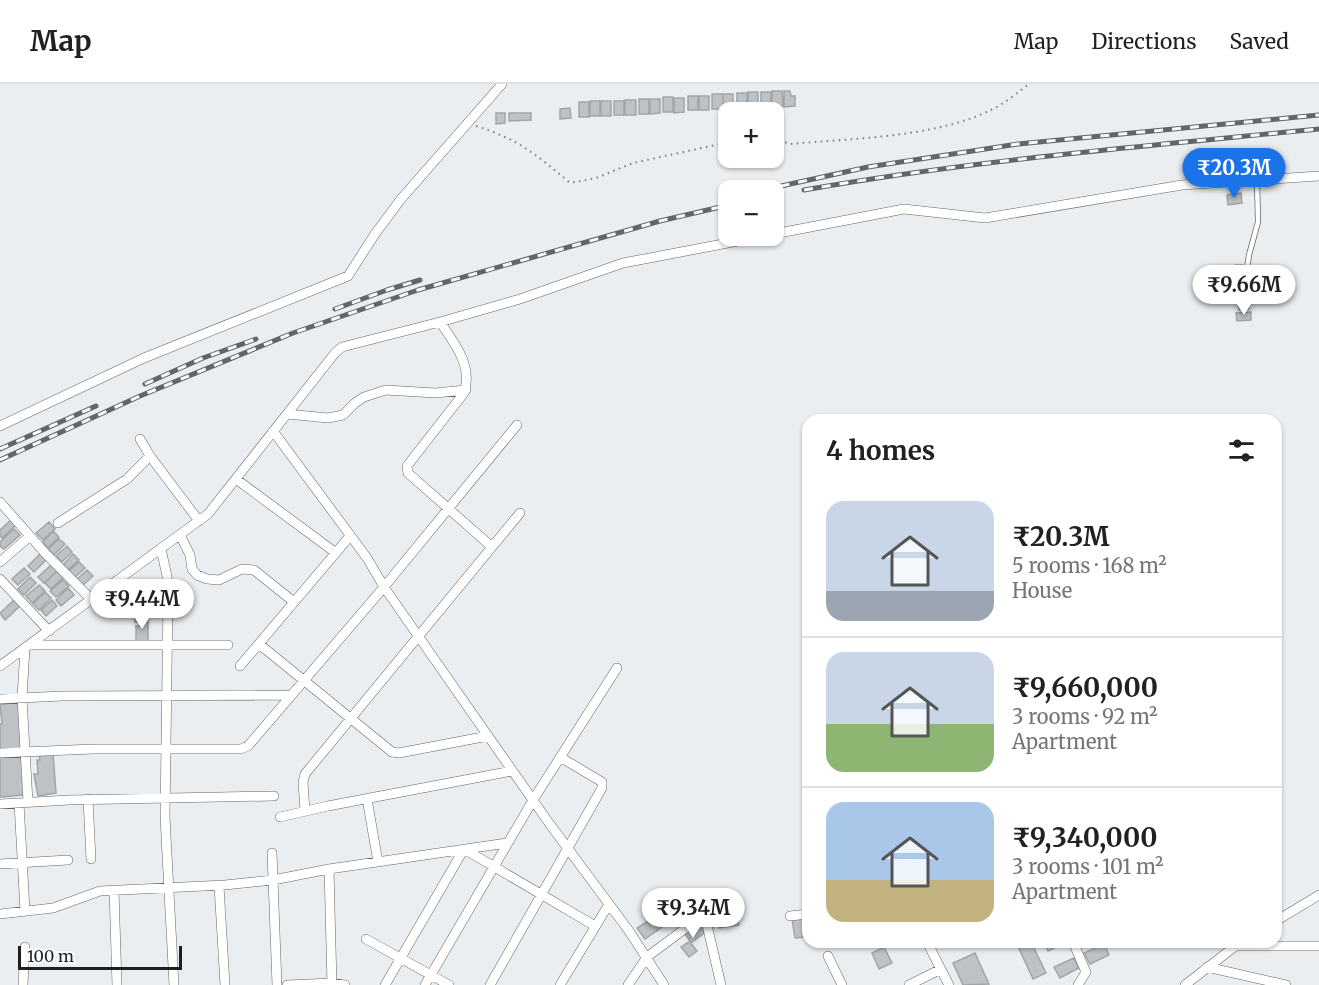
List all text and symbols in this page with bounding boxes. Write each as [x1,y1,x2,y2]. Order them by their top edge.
text: Map [30,23,92,59]
text: Map [1014,28,1058,55]
text: Directions [1091,28,1196,55]
text: Saved [1229,28,1289,55]
map controls [718,102,784,246]
button: + [718,102,784,168]
pin: ₹20.3M [1185,148,1283,199]
text: ₹20.3M [1197,155,1271,180]
button: − [718,180,784,246]
pin: ₹9.66M [1195,265,1293,316]
text: ₹9.66M [1207,272,1281,297]
text: 4 homes [826,434,935,467]
icon: filters [1225,434,1258,467]
text: ₹20.3M [1012,520,1109,553]
icon: home [874,525,946,597]
text: 5 rooms · 168 m² [1012,553,1167,578]
text: House [1012,578,1072,603]
pin: ₹9.44M [93,579,191,630]
text: ₹9.44M [104,586,180,611]
text: ₹9,660,000 [1012,671,1158,704]
icon: home [874,676,946,748]
text: 3 rooms · 92 m² [1012,704,1158,729]
text: Apartment [1012,729,1117,754]
text: ₹9,340,000 [1012,821,1158,854]
icon: home [874,826,946,898]
text: 3 rooms · 101 m² [1012,854,1163,879]
text: Apartment [1012,879,1117,904]
pin: ₹9.34M [644,888,742,939]
text: ₹9.34M [656,895,730,920]
scale bar [18,943,182,970]
text: 100 m [27,946,74,966]

